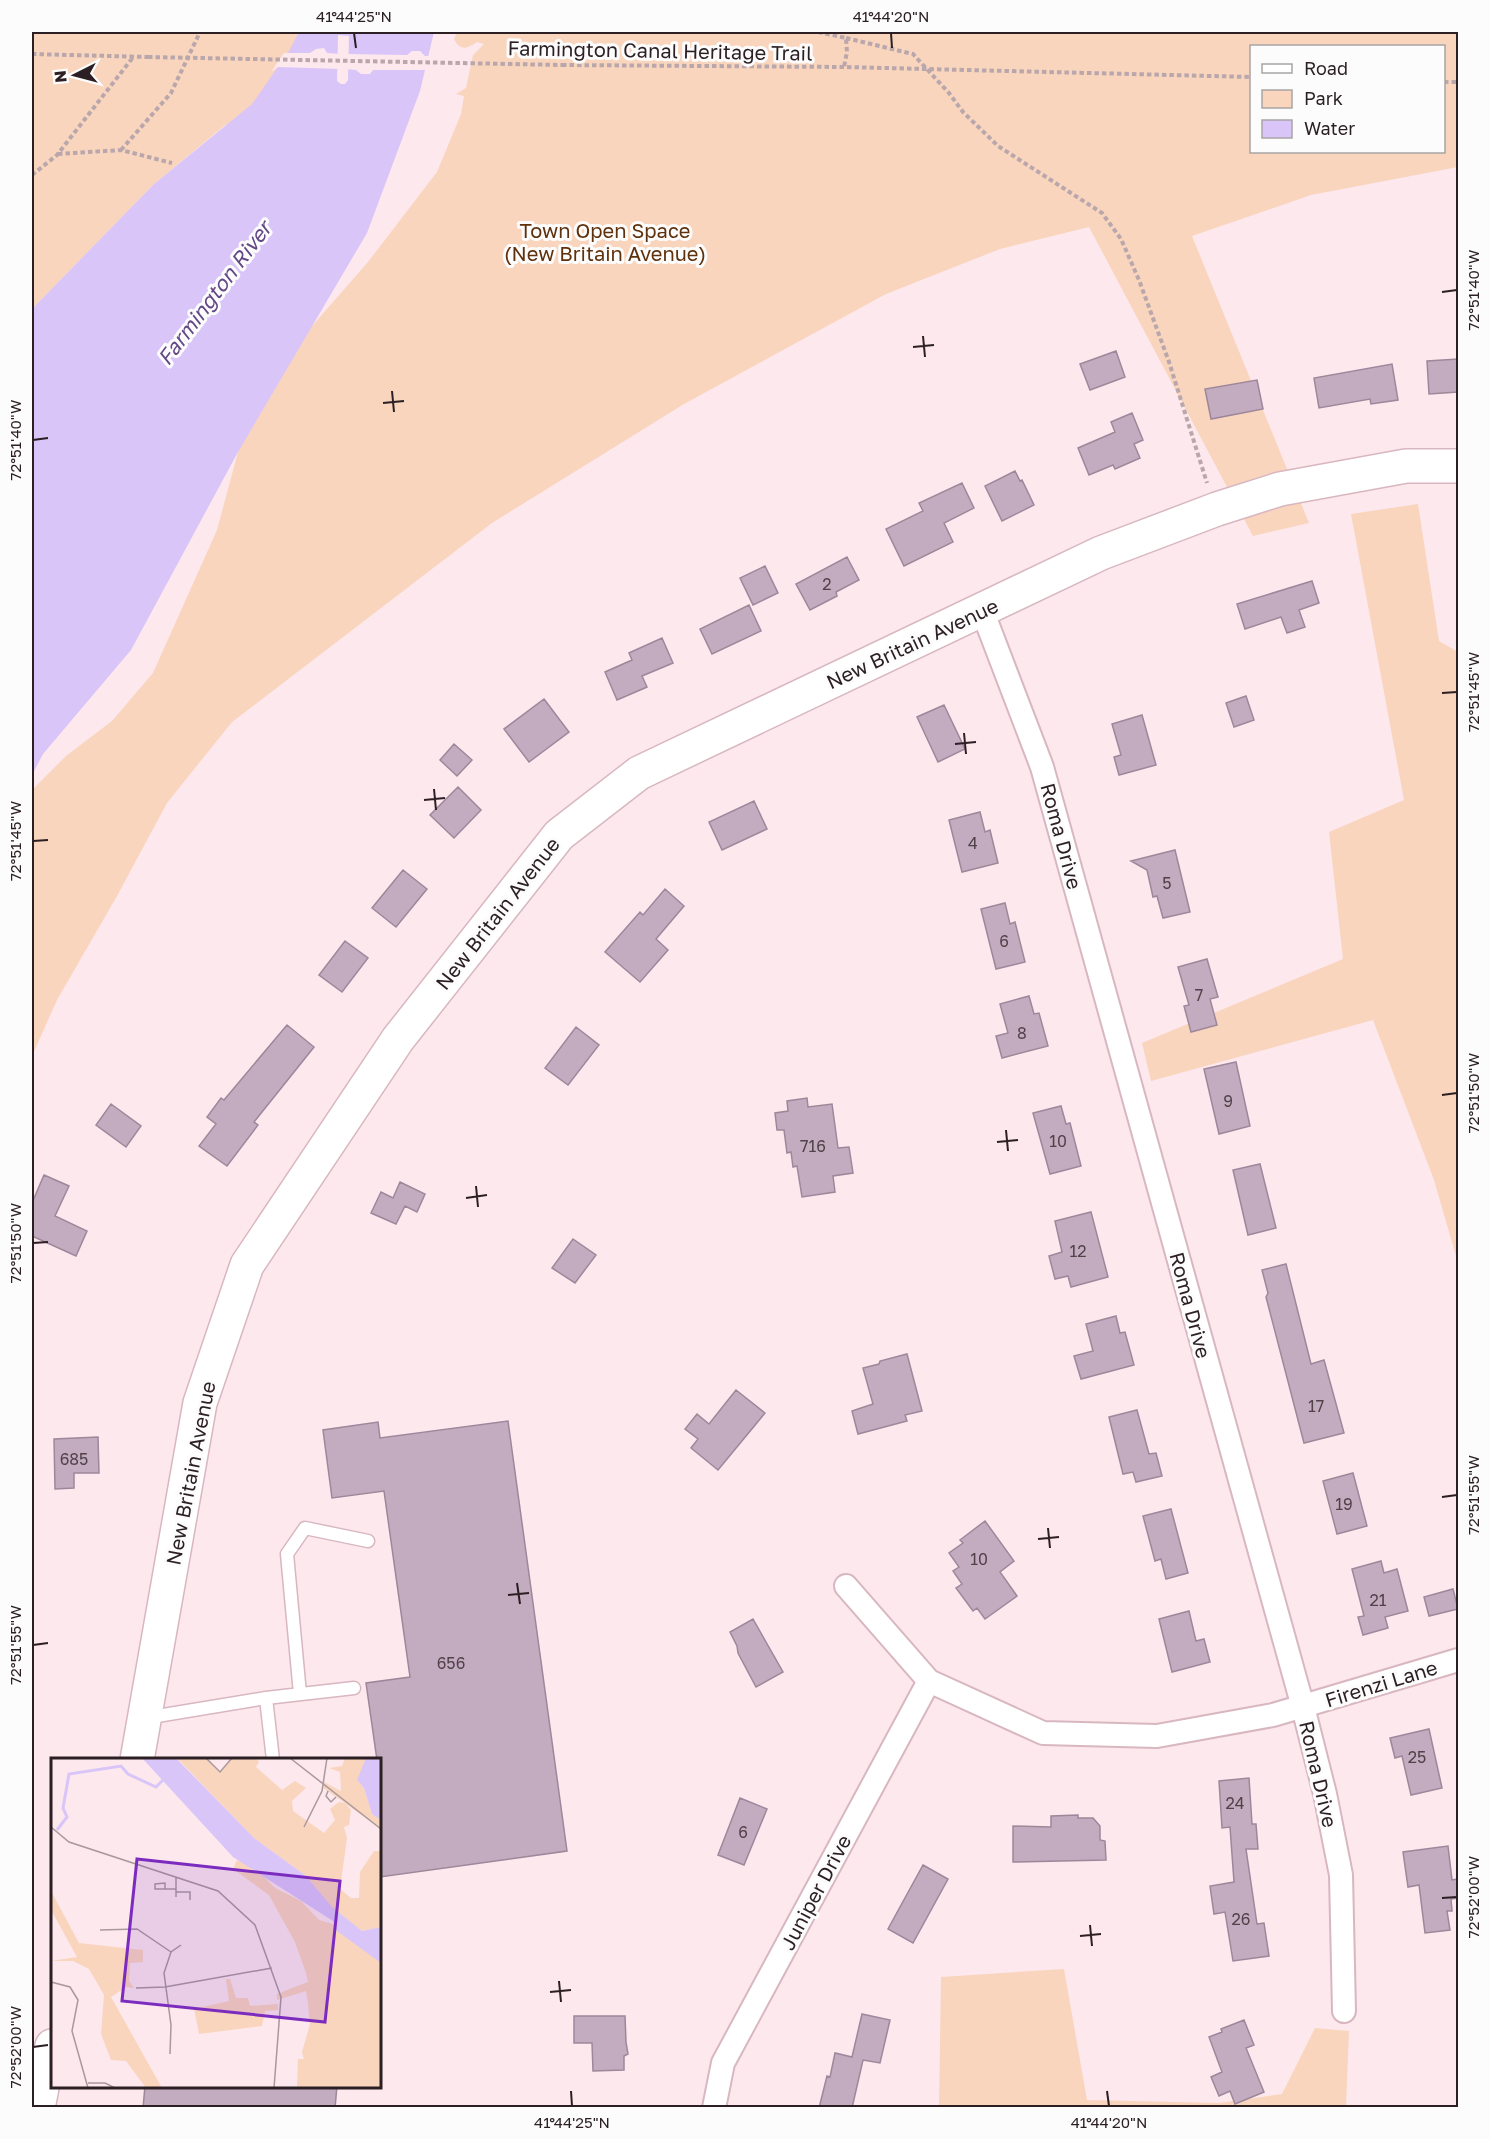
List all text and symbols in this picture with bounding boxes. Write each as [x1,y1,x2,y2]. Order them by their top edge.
text: 41°44'25"N [316,7,392,25]
text: 41°44'20"N [853,7,929,25]
street label: Farmington Canal Heritage Trail [507,35,813,65]
north arrow [45,45,105,105]
legend [1250,45,1445,153]
text: Road [1304,57,1348,79]
text: N [50,69,71,84]
text: Park [1304,87,1343,109]
text: Water [1304,117,1355,139]
water label: Farmington River [152,214,278,370]
park label: Town Open Space (New Britain Avenue) [504,218,706,265]
text: 72°51'40"W [1464,250,1482,330]
text: 72°51'40"W [6,400,24,480]
house number: 2 [822,574,832,594]
street label: New Britain Avenue [822,593,1002,693]
text: 72°51'45"W [1464,652,1482,732]
street label: Roma Drive [1036,780,1088,892]
text: 72°51'45"W [6,801,24,881]
street label: New Britain Avenue [430,832,564,994]
house number: 4 [968,833,978,853]
house number: 5 [1162,873,1172,893]
house number: 6 [999,931,1009,951]
house number: 7 [1195,985,1203,1005]
house number: 8 [1017,1023,1027,1043]
text: 72°51'50"W [1464,1053,1482,1133]
house number: 9 [1223,1091,1233,1111]
house number: 10 [1049,1131,1067,1151]
house number: 716 [800,1136,826,1156]
text: 72°51'50"W [6,1203,24,1283]
house number: 12 [1069,1241,1087,1261]
street label: Roma Drive [1165,1249,1217,1361]
street label: New Britain Avenue [160,1379,220,1567]
house number: 17 [1308,1396,1324,1416]
house number: 685 [60,1449,88,1469]
text: 72°51'55"W [1464,1455,1482,1535]
house number: 19 [1335,1494,1353,1514]
house number: 10 [970,1549,988,1569]
house number: 21 [1369,1590,1387,1610]
text: 72°51'55"W [6,1605,24,1685]
house number: 656 [437,1653,465,1673]
street label: Firenzi Lane [1322,1655,1440,1711]
street label: Roma Drive [1295,1718,1343,1830]
house number: 25 [1408,1747,1426,1767]
inset map [51,1758,381,2088]
house number: 24 [1225,1793,1245,1813]
house number: 6 [738,1822,748,1842]
street label: Juniper Drive [775,1830,855,1954]
text: 72°52'00"W [1464,1856,1482,1938]
house number: 26 [1232,1909,1250,1929]
text: 72°52'00"W [6,2006,24,2088]
text: 41°44'25"N [534,2113,610,2131]
text: 41°44'20"N [1071,2113,1147,2131]

